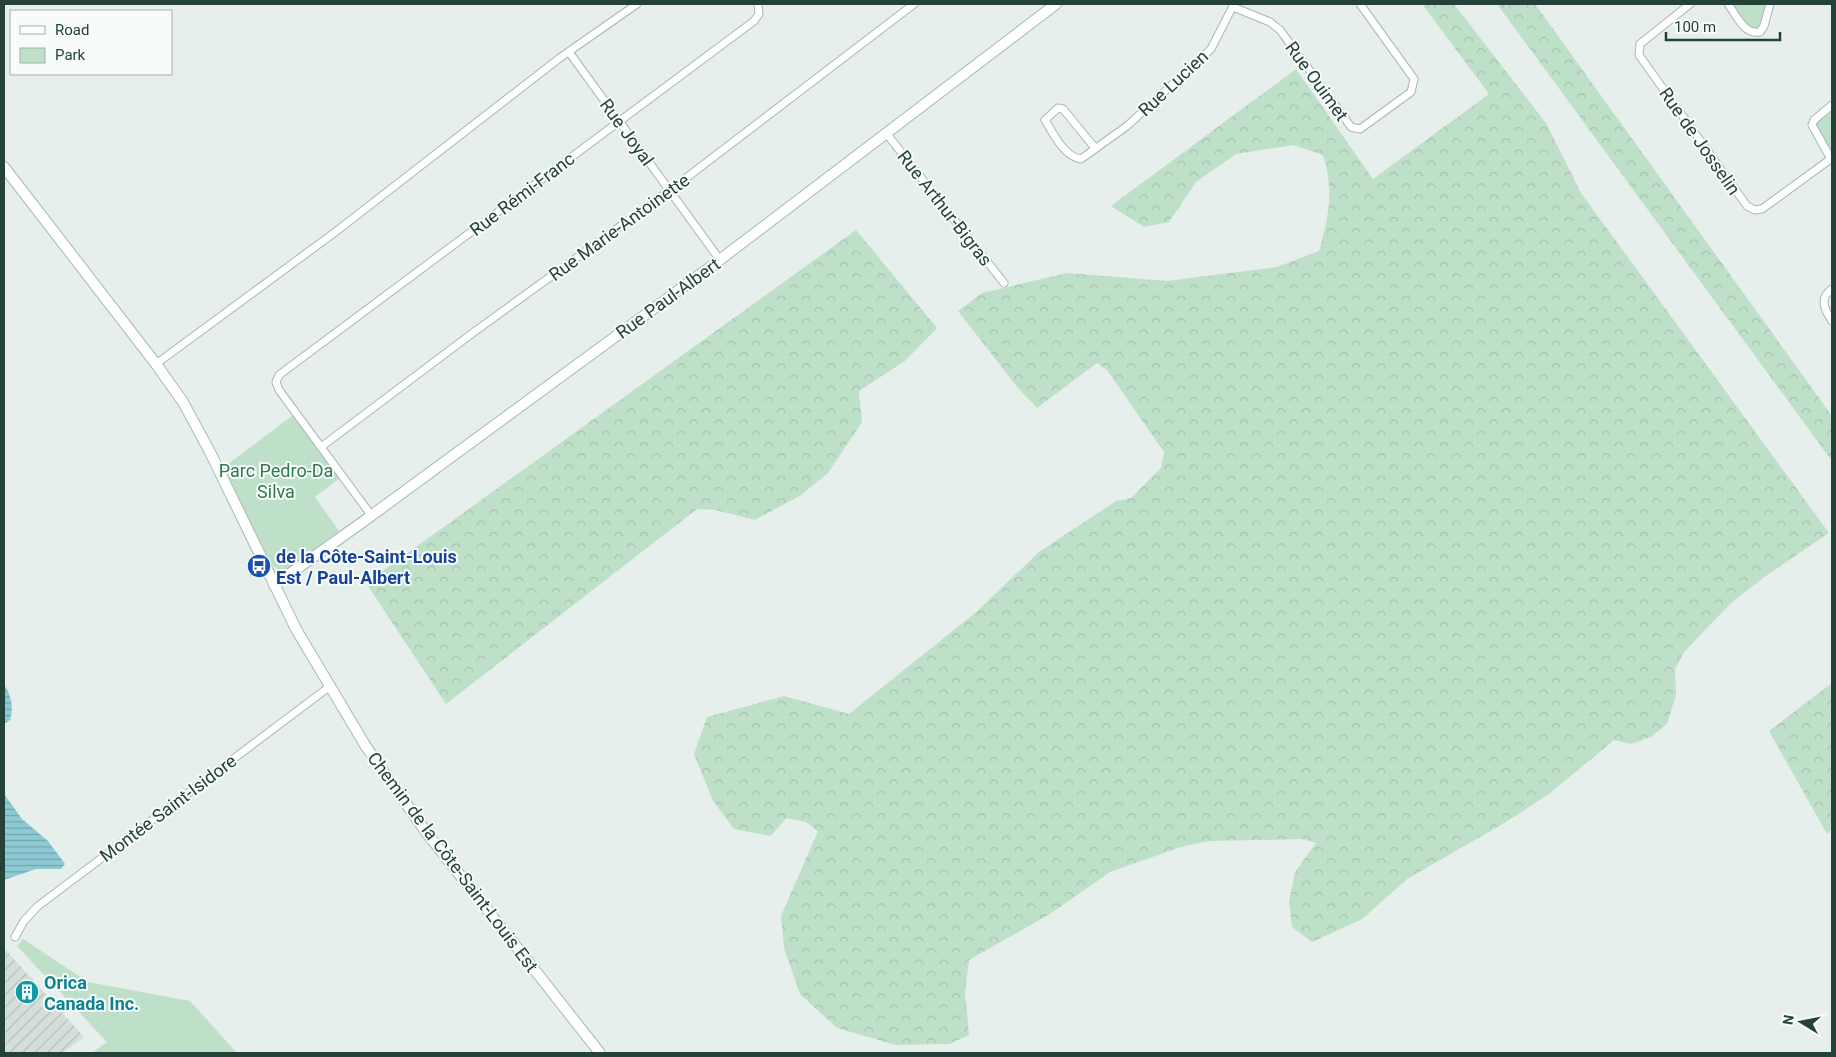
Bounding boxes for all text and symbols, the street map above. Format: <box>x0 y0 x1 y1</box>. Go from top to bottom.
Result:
legend <box>10 10 172 75</box>
scale bar <box>1666 10 1780 42</box>
text: 100 m <box>1674 18 1716 36</box>
text: Road <box>55 21 89 39</box>
street label: Rue Ouimet <box>1281 37 1353 125</box>
street label: Rue Lucien <box>1134 45 1212 121</box>
text: Park <box>55 46 86 64</box>
street label: Rue de Josselin <box>1655 83 1745 199</box>
street label: Rue Joyal <box>596 94 658 170</box>
street label: Rue Arthur-Bigras <box>893 146 997 270</box>
street label: Rue Rémi-Franc <box>466 148 578 240</box>
street label: Rue Marie-Antoinette <box>545 169 693 285</box>
street label: Rue Paul-Albert <box>612 253 724 343</box>
park label: Parc Pedro-Da Silva <box>219 460 333 502</box>
place label: de la Côte-Saint-Louis Est / Paul-Albert <box>276 546 457 588</box>
bus stop icon: de la Côte-Saint-Louis Est / Paul-Albert <box>246 553 272 579</box>
street label: Chemin de la Côte-Saint-Louis Est <box>363 748 543 976</box>
street label: Montée Saint-Isidore <box>96 750 240 866</box>
place label: Orica Canada Inc. <box>44 972 139 1014</box>
building icon: Orica Canada Inc. <box>14 979 40 1005</box>
north arrow <box>1776 997 1826 1047</box>
text: N <box>1779 1013 1797 1026</box>

